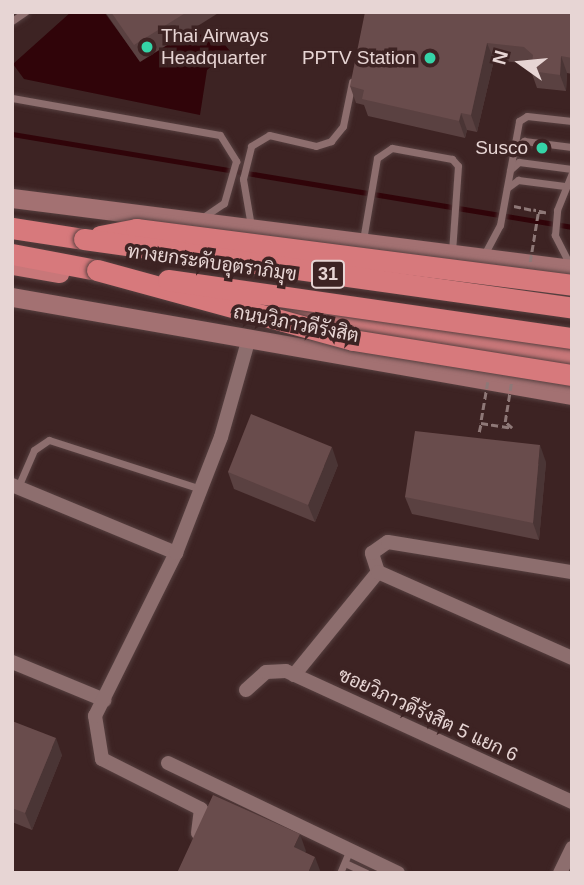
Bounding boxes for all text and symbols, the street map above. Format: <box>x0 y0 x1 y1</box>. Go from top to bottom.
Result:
place label: Thai Airways Headquarter <box>161 25 270 69</box>
north arrow <box>486 28 556 98</box>
marker: Thai Airways Headquarter <box>139 39 155 55</box>
place label: PPTV Station <box>302 47 416 69</box>
text: N <box>488 48 512 67</box>
marker: PPTV Station <box>422 50 438 66</box>
place label: Susco <box>475 137 528 159</box>
marker: Susco <box>534 140 550 156</box>
street label: ทางยกระดับอุตราภิมุข <box>126 240 298 286</box>
road number: 31 <box>310 260 346 288</box>
street label: ถนนวิภาวดีรังสิต <box>231 301 361 347</box>
street label: ซอยวิภาวดีรังสิต 5 แยก 6 <box>335 663 521 767</box>

